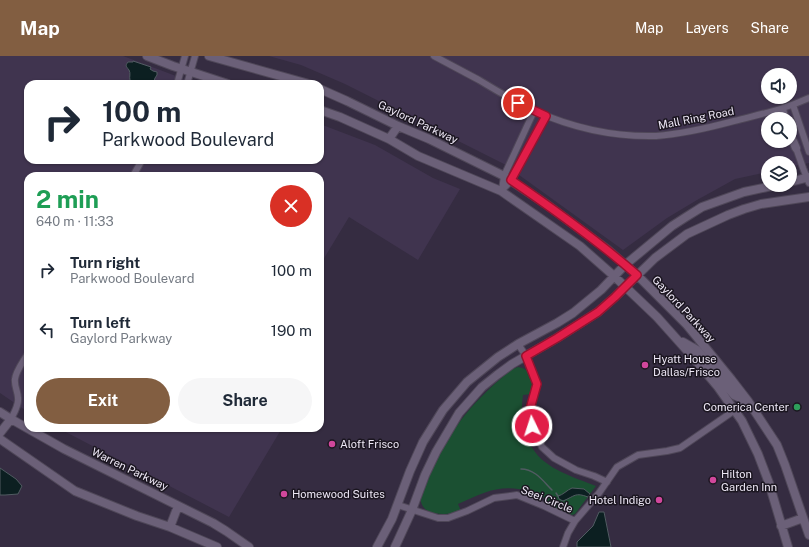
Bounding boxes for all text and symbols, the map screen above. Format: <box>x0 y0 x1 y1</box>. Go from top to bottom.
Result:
text: Map <box>20 17 60 39</box>
text: Map <box>635 20 663 36</box>
text: Layers <box>685 20 729 36</box>
text: Share <box>751 20 789 36</box>
map controls <box>761 68 797 192</box>
button: sound <box>761 68 797 104</box>
pin <box>501 86 535 120</box>
icon: arrive <box>507 92 529 114</box>
text: 100 m <box>102 95 181 128</box>
icon: right <box>36 96 88 148</box>
street label: Gaylord Parkway <box>376 98 460 146</box>
street label: Mall Ring Road <box>657 105 735 131</box>
button: search <box>761 112 797 148</box>
text: Parkwood Boulevard <box>102 129 274 150</box>
button: layers <box>761 156 797 192</box>
text: 2 min <box>36 185 99 213</box>
button: close <box>270 185 312 227</box>
text: 640 m · 11:33 <box>36 214 114 229</box>
text: Turn right <box>70 254 140 271</box>
icon: right <box>36 259 58 281</box>
text: 100 m <box>271 262 312 279</box>
text: Parkwood Boulevard <box>70 271 194 286</box>
street label: Gaylord Parkway <box>650 273 718 345</box>
text: Turn left <box>70 314 131 331</box>
icon: left <box>36 319 58 341</box>
text: 190 m <box>271 322 312 339</box>
text: Gaylord Parkway <box>70 331 172 346</box>
place label: Hyatt House Dallas/Frisco <box>653 353 720 378</box>
marker: Hyatt House Dallas/Frisco <box>640 360 650 370</box>
button: Exit <box>36 378 170 424</box>
button: Share <box>178 378 312 424</box>
place label: Comerica Center <box>703 401 789 413</box>
marker: Comerica Center <box>792 402 802 412</box>
position arrow <box>511 405 553 447</box>
place label: Aloft Frisco <box>340 438 399 450</box>
marker: Aloft Frisco <box>327 439 337 449</box>
street label: Warren Parkway <box>90 445 170 493</box>
place label: Hilton Garden Inn <box>721 468 777 493</box>
marker: Hilton Garden Inn <box>708 475 718 485</box>
street label: Seei Circle <box>519 483 575 515</box>
place label: Homewood Suites <box>292 488 385 500</box>
marker: Homewood Suites <box>279 489 289 499</box>
place label: Hotel Indigo <box>589 494 651 506</box>
marker: Hotel Indigo <box>654 495 664 505</box>

